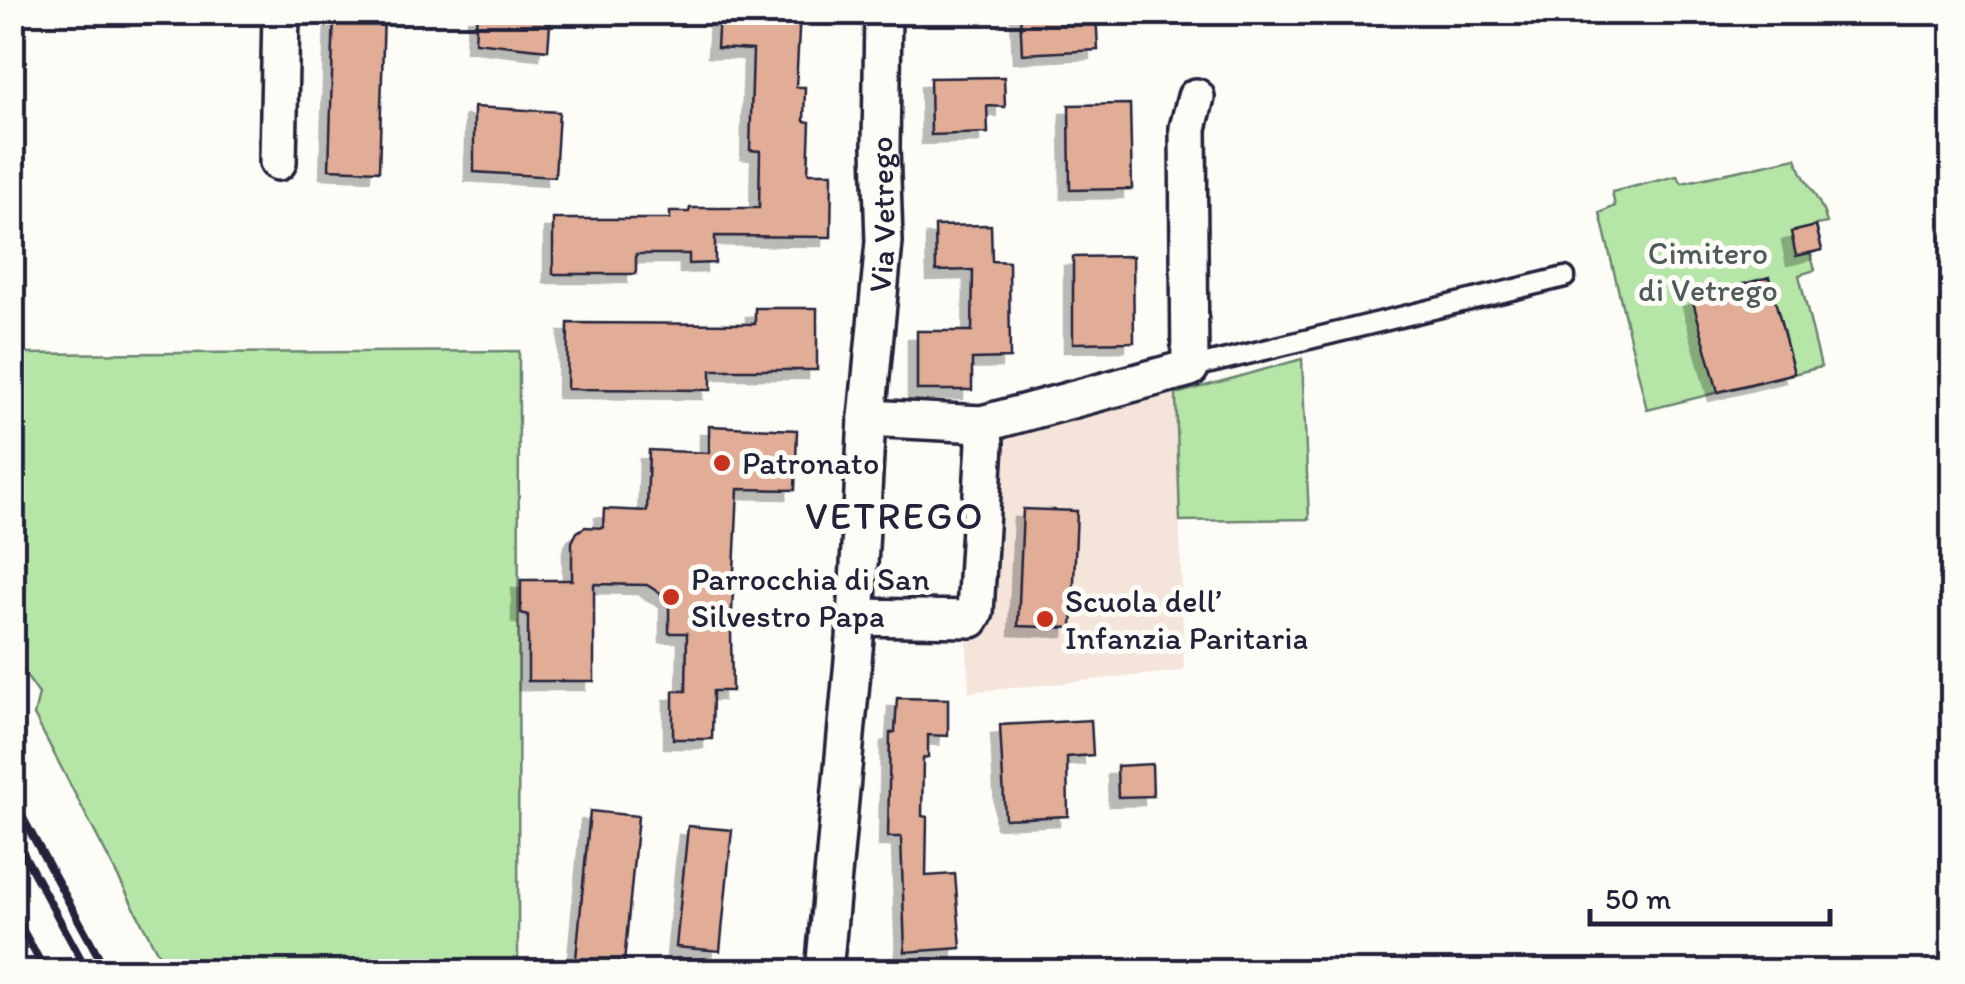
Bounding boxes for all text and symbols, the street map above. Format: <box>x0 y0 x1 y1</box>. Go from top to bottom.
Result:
street label: Via Vetrego <box>860 136 903 294</box>
park label: Cimitero di Vetrego <box>1638 234 1778 309</box>
place label: Patronato <box>742 444 879 482</box>
marker: Patronato <box>711 452 733 474</box>
district label: VETREGO <box>805 493 985 539</box>
place label: Parrocchia di San Silvestro Papa <box>691 560 930 635</box>
place label: Scuola dell’ Infanzia Paritaria <box>1065 582 1308 657</box>
marker: Parrocchia di San Silvestro Papa <box>660 586 682 608</box>
marker: Scuola dell’ Infanzia Paritaria <box>1034 608 1056 630</box>
scale bar <box>1590 864 1830 926</box>
text: 50 m <box>1605 880 1671 917</box>

